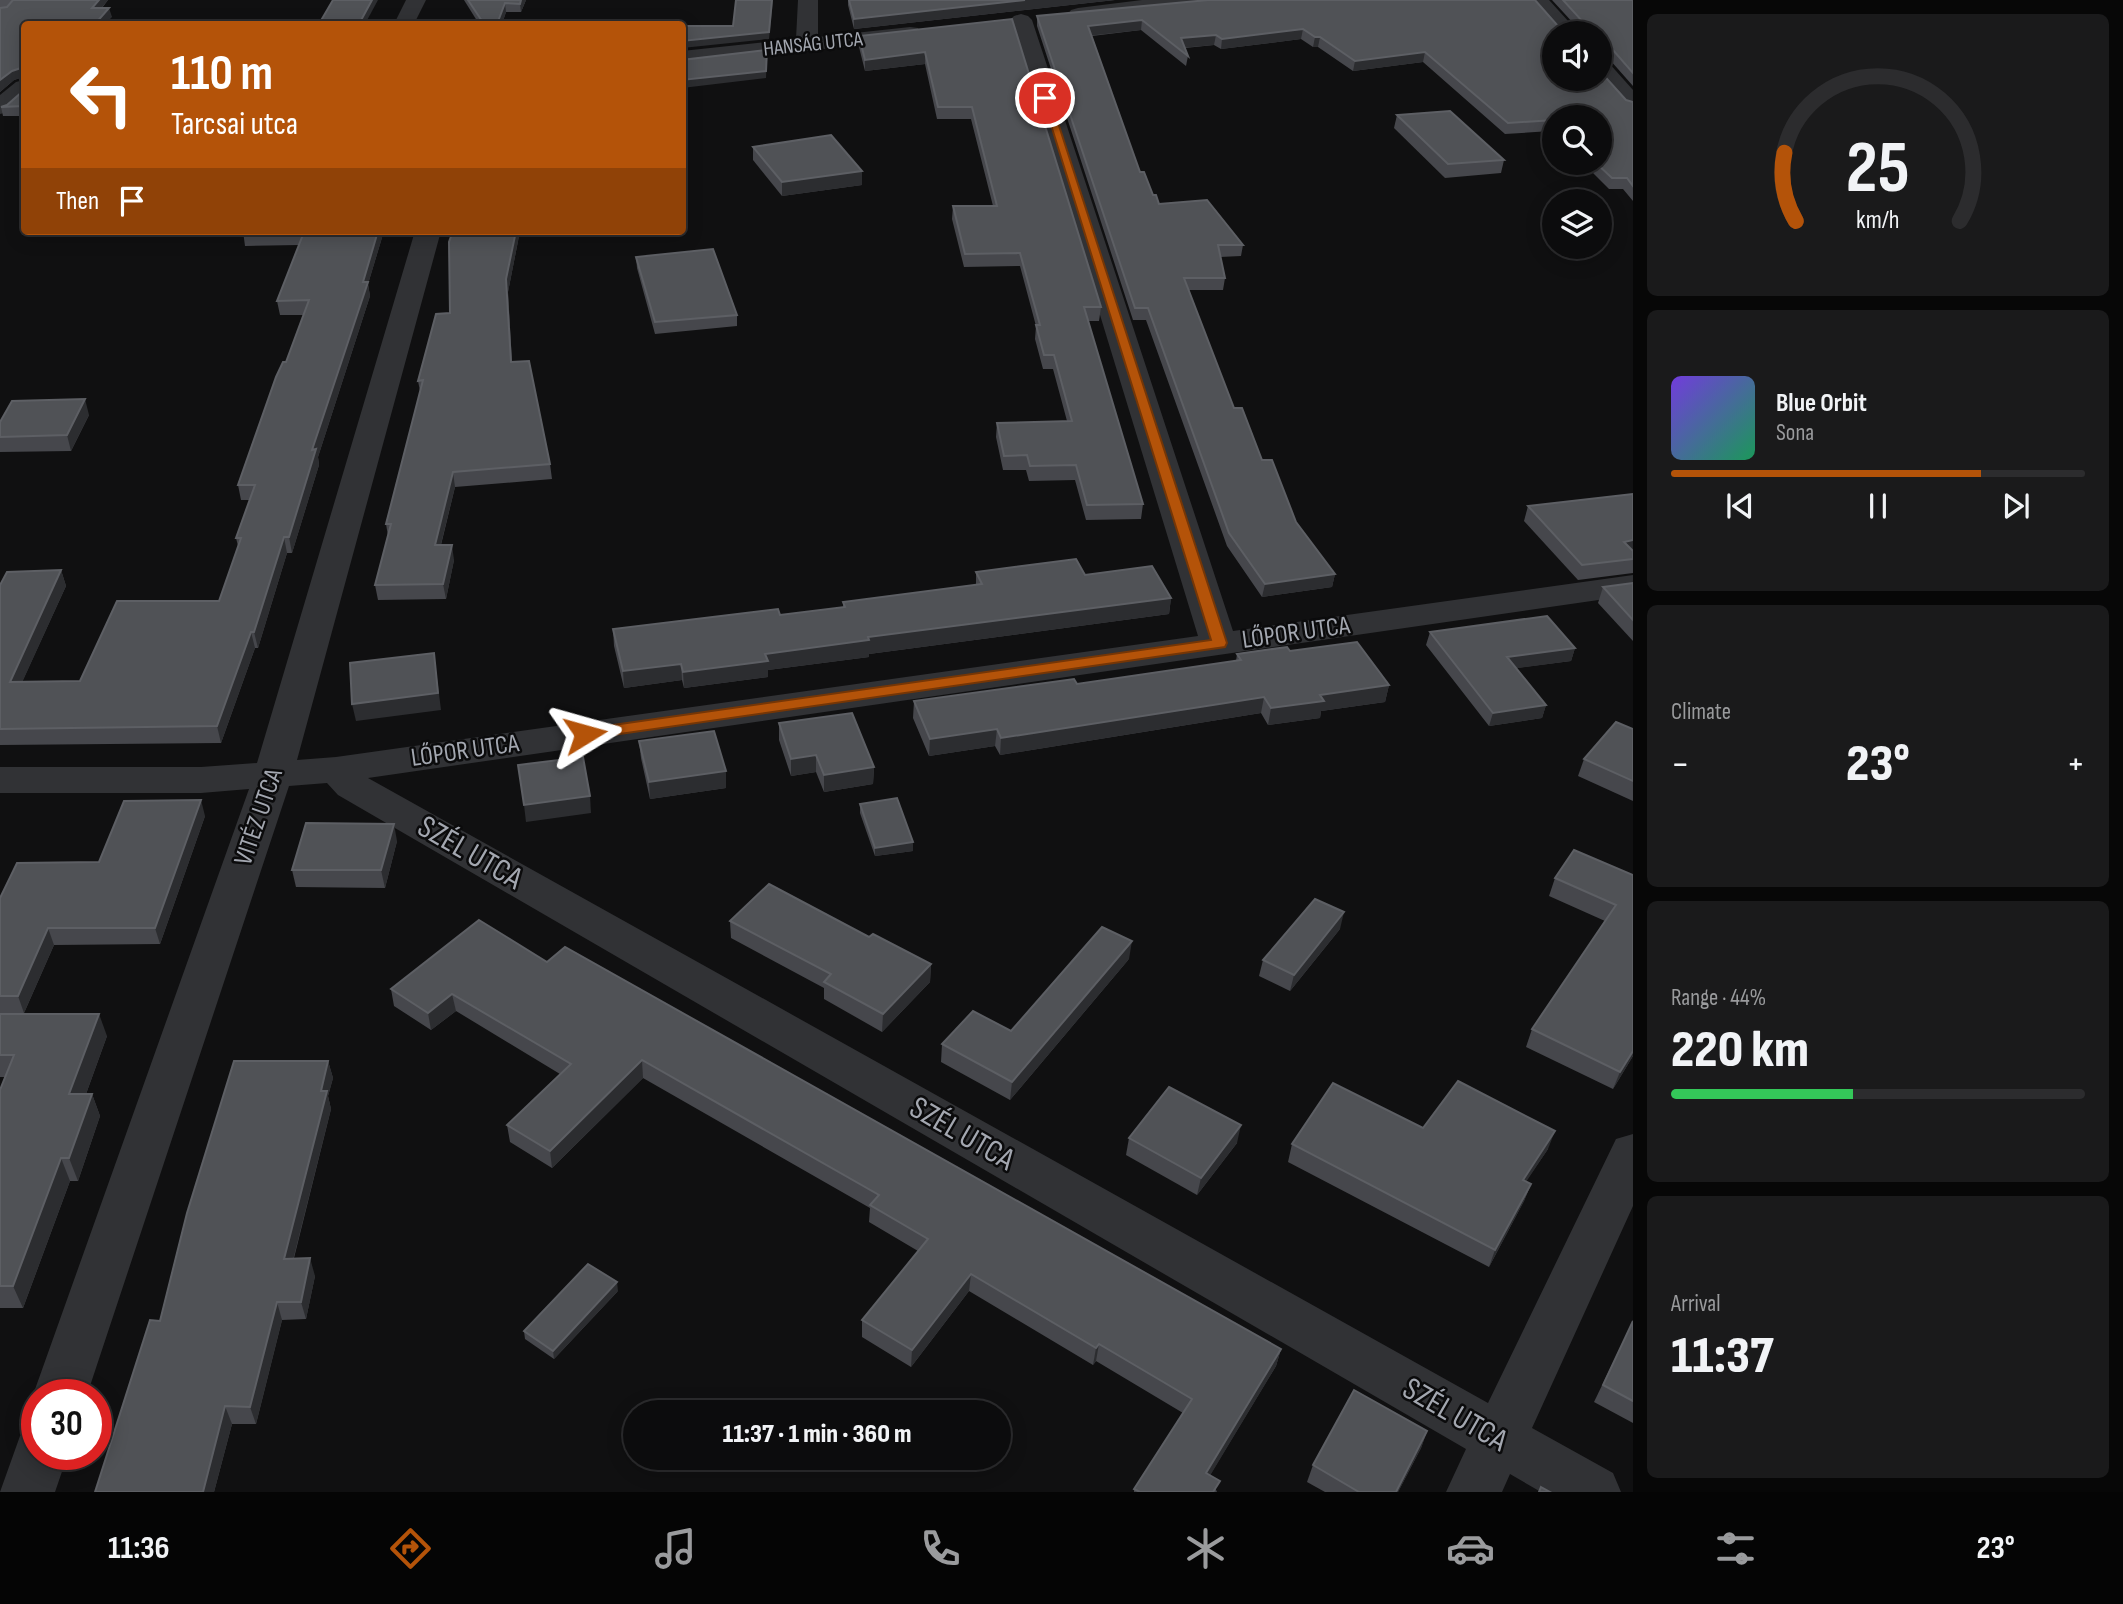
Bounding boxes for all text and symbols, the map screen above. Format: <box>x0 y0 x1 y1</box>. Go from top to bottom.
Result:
map controls <box>1542 21 1612 259</box>
button: sound <box>1542 21 1612 91</box>
street label: HANSÁG UTCA <box>762 26 865 62</box>
text: 110 m <box>171 45 273 104</box>
icon: left <box>56 49 147 140</box>
pin <box>1015 68 1075 128</box>
icon: arrive <box>1026 79 1064 117</box>
text: Tarcsai utca <box>171 105 298 144</box>
button: search <box>1542 105 1612 175</box>
text: 25 <box>1846 125 1910 213</box>
icon: arrive <box>113 182 151 220</box>
text: Then <box>56 186 99 217</box>
button: layers <box>1542 189 1612 259</box>
text: km/h <box>1856 205 1900 236</box>
text: Blue Orbit <box>1776 388 1867 419</box>
text: Sona <box>1776 419 1814 447</box>
icon: previous <box>1721 487 1759 525</box>
icon: pause <box>1859 487 1897 525</box>
icon: next <box>1997 487 2035 525</box>
street label: LŐPOR UTCA <box>1240 610 1353 656</box>
position arrow <box>548 697 622 771</box>
text: Climate <box>1671 698 1731 726</box>
street label: LŐPOR UTCA <box>409 728 522 774</box>
text: 23° <box>1846 733 1910 796</box>
text: − <box>1671 742 1690 787</box>
text: + <box>2066 742 2085 787</box>
street label: VITÉZ UTCA <box>228 764 290 869</box>
street label: SZÉL UTCA <box>411 807 530 899</box>
text: Range · 44% <box>1671 984 1766 1012</box>
text: 220 km <box>1671 1019 1809 1082</box>
street label: SZÉL UTCA <box>903 1088 1022 1180</box>
text: Arrival <box>1671 1290 1720 1318</box>
text: 11:37 <box>1671 1325 1774 1388</box>
street label: SZÉL UTCA <box>1396 1369 1515 1461</box>
speed limit sign: 30 <box>21 1379 112 1470</box>
text: 11:37 · 1 min · 360 m <box>723 1419 911 1450</box>
icon: directions <box>386 1524 435 1573</box>
icon: music <box>651 1524 700 1573</box>
icon: phone <box>916 1524 965 1573</box>
icon: climate <box>1181 1524 1230 1573</box>
icon: car <box>1446 1524 1495 1573</box>
icon: filters <box>1711 1524 1760 1573</box>
text: 11:36 <box>108 1529 170 1568</box>
text: 23° <box>1976 1529 2015 1568</box>

